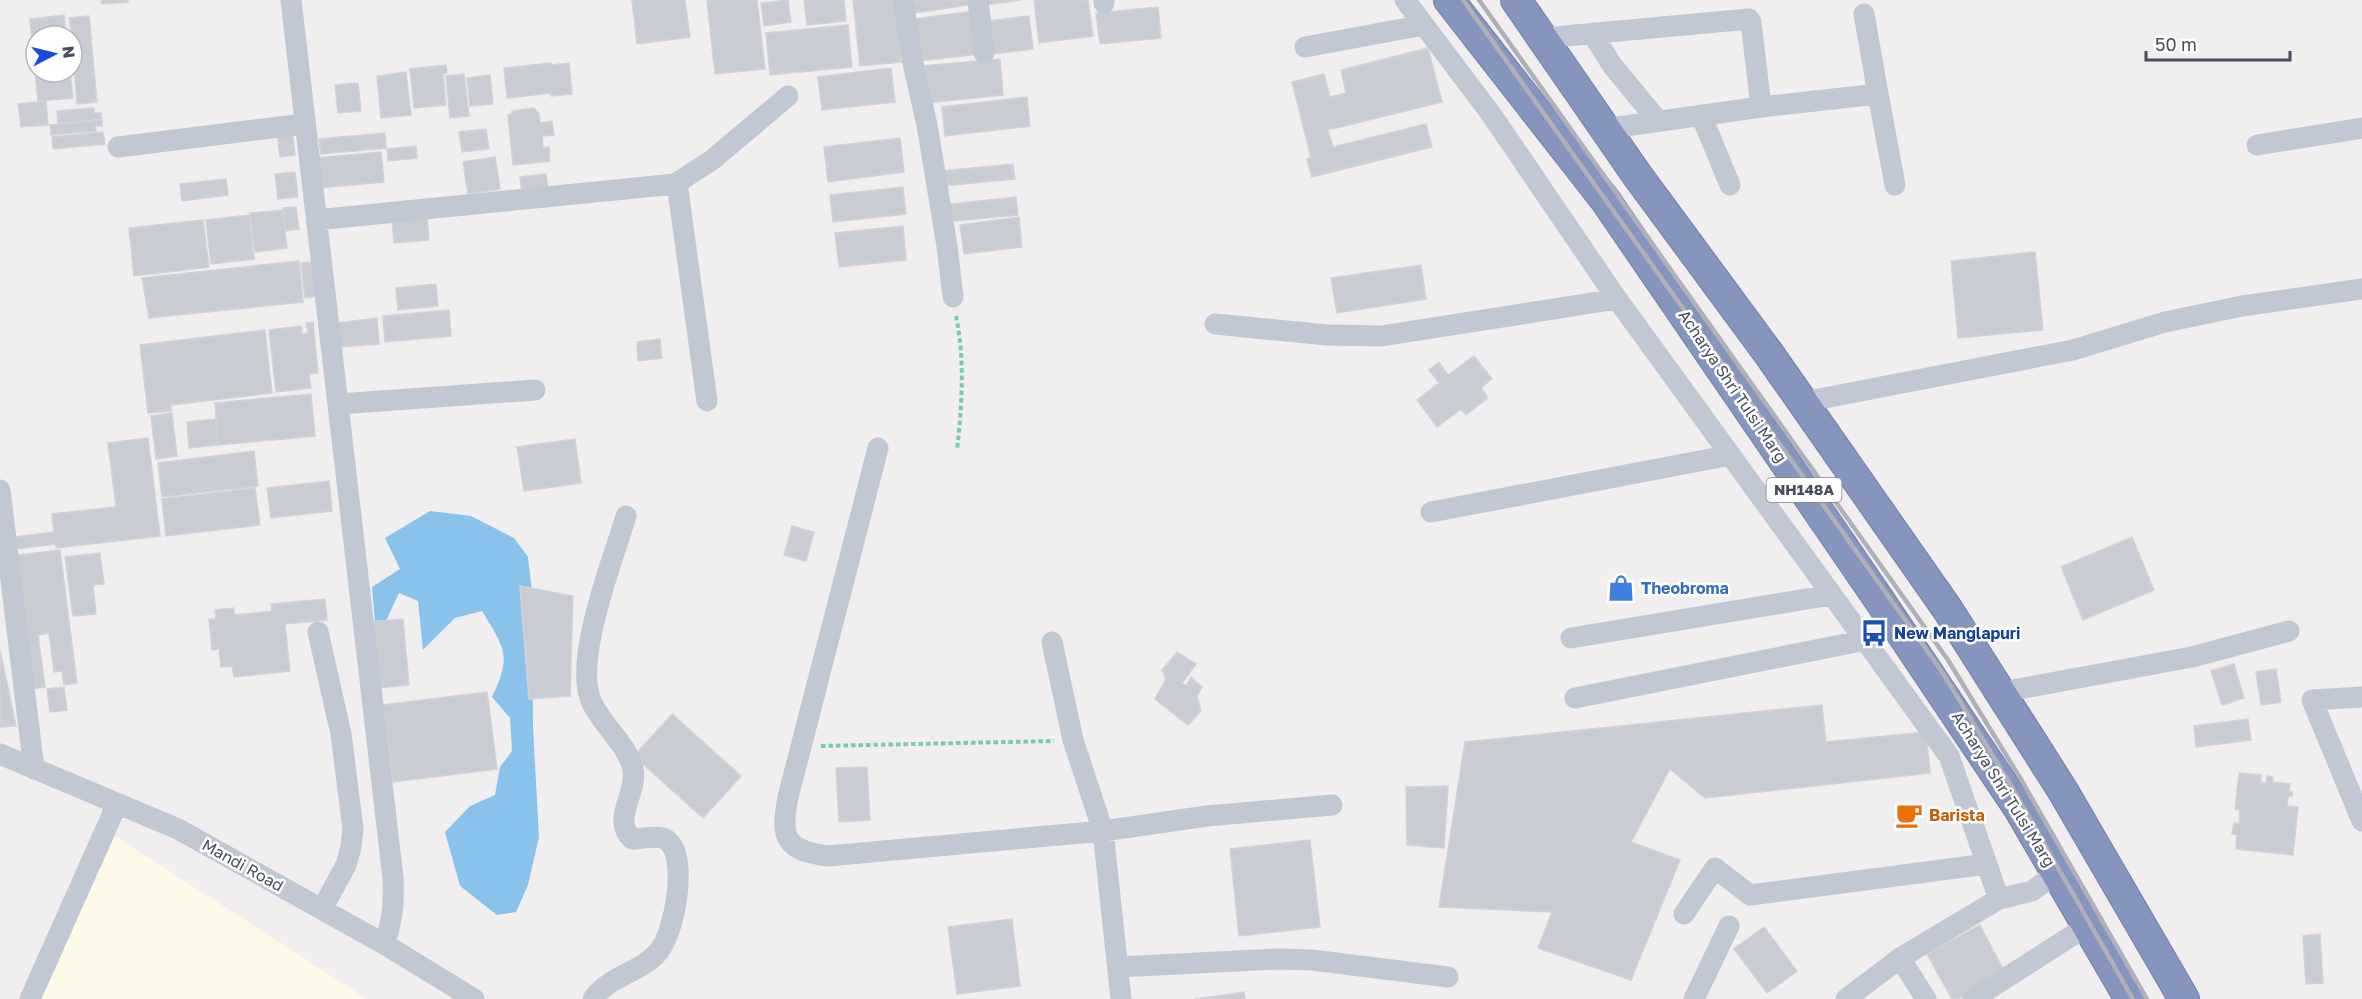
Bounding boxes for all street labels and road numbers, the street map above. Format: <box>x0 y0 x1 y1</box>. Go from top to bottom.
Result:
street label: Acharya Shri Tulsi Marg <box>1674 306 1792 466</box>
road number: NH148A <box>1766 478 1842 502</box>
street label: Acharya Shri Tulsi Marg <box>1948 707 2060 871</box>
street label: Mandi Road <box>199 834 287 896</box>

